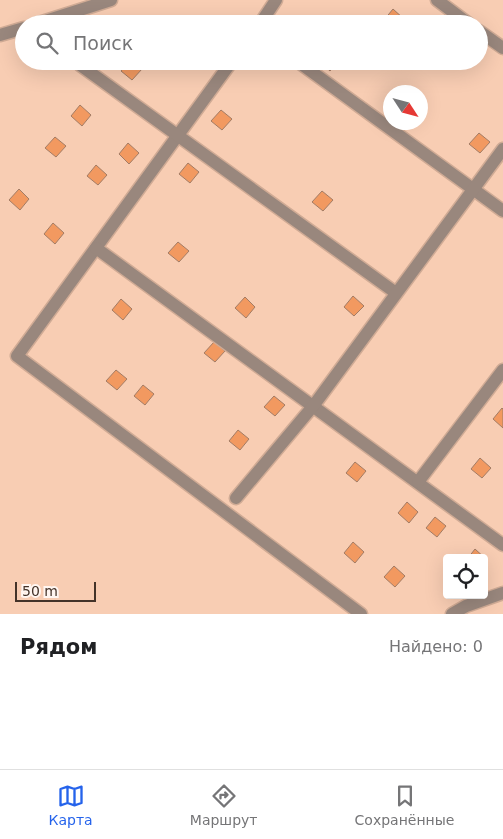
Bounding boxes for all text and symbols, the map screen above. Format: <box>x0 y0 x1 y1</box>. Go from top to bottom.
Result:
search box <box>15 15 488 70</box>
icon: search <box>33 29 61 57</box>
text: Поиск <box>73 32 133 54</box>
north arrow <box>383 85 428 130</box>
map controls <box>443 554 488 599</box>
button: locate <box>443 554 488 599</box>
scale bar <box>15 579 96 602</box>
text: 50 m <box>22 583 58 599</box>
text: Рядом <box>20 635 97 659</box>
text: Найдено: 0 <box>389 637 483 656</box>
tab: Карта <box>49 782 93 828</box>
tab: Маршрут <box>190 782 257 828</box>
tab: Сохранённые <box>355 782 454 828</box>

